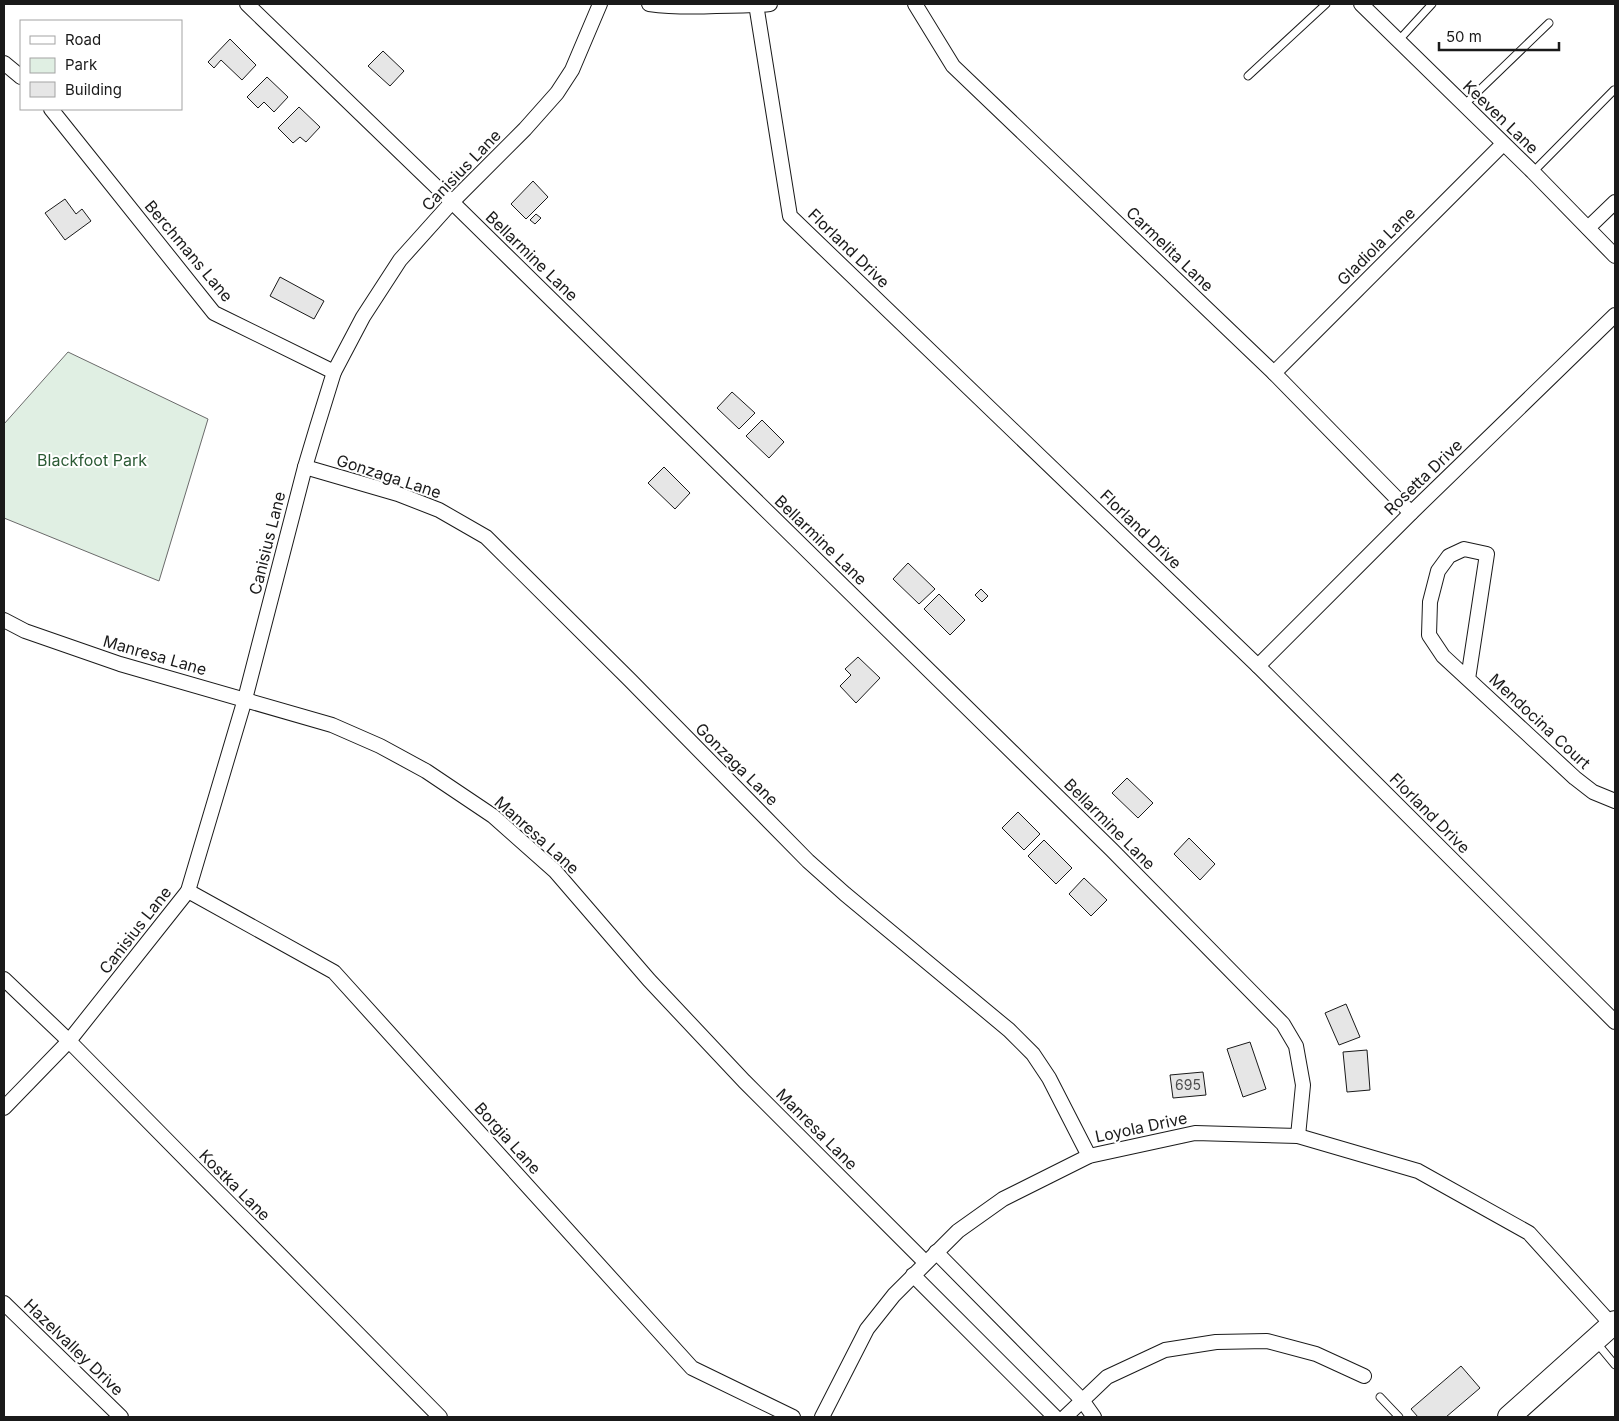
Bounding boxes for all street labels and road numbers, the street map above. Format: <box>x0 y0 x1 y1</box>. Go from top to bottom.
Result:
street label: Keeven Lane <box>1459 76 1543 158</box>
street label: Canisius Lane <box>417 125 505 215</box>
street label: Berchmans Lane <box>141 196 237 306</box>
street label: Carmelita Lane <box>1122 202 1218 296</box>
street label: Gladiola Lane <box>1333 203 1419 289</box>
street label: Florland Drive <box>804 204 894 292</box>
street label: Bellarmine Lane <box>482 207 582 305</box>
street label: Rosetta Drive <box>1380 435 1466 519</box>
street label: Gonzaga Lane <box>334 450 444 502</box>
street label: Florland Drive <box>1096 485 1186 573</box>
street label: Canisius Lane <box>245 489 289 597</box>
street label: Bellarmine Lane <box>771 491 871 589</box>
street label: Manresa Lane <box>101 631 209 679</box>
street label: Mendocina Court <box>1485 669 1595 773</box>
street label: Gonzaga Lane <box>691 718 783 810</box>
street label: Florland Drive <box>1386 769 1474 857</box>
street label: Bellarmine Lane <box>1060 774 1160 874</box>
street label: Manresa Lane <box>491 792 583 878</box>
street label: Canisius Lane <box>95 882 175 978</box>
street label: Manresa Lane <box>772 1084 862 1174</box>
street label: Borgia Lane <box>471 1098 545 1178</box>
street label: Loyola Drive <box>1093 1107 1189 1147</box>
street label: Kostka Lane <box>195 1145 275 1225</box>
street label: Hazelvalley Drive <box>20 1294 128 1400</box>

